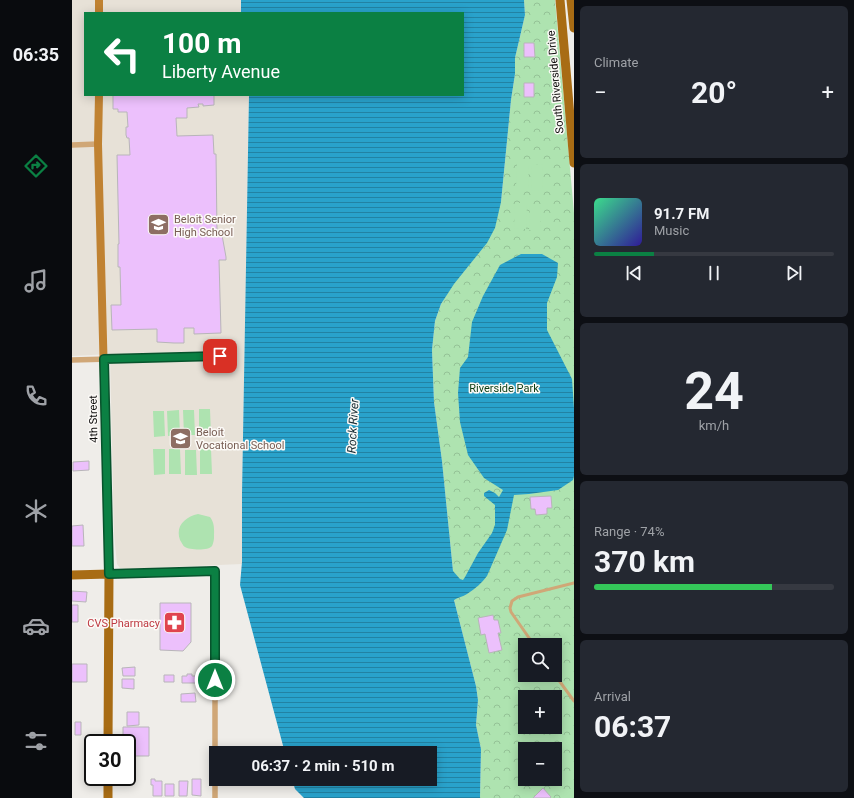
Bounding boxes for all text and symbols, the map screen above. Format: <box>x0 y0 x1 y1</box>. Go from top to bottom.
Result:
text: 100 m <box>162 27 241 60</box>
icon: left <box>96 28 148 80</box>
street label: South Riverside Drive <box>545 30 566 134</box>
text: 06:35 <box>13 44 59 65</box>
text: Climate <box>594 55 638 70</box>
text: Liberty Avenue <box>162 61 280 82</box>
text: 20° <box>691 75 737 110</box>
text: − <box>594 80 607 105</box>
text: + <box>822 80 834 105</box>
icon: directions <box>22 152 50 180</box>
text: 91.7 FM <box>654 205 709 223</box>
school or university icon: Beloit Senior High School <box>146 212 172 238</box>
place label: Beloit Senior High School <box>174 213 236 239</box>
text: Music <box>654 223 689 238</box>
icon: previous <box>623 262 645 284</box>
icon: pause <box>703 262 725 284</box>
icon: next <box>783 262 805 284</box>
icon: music <box>22 267 50 295</box>
pin <box>203 339 237 373</box>
icon: arrive <box>209 345 231 367</box>
text: 24 <box>684 361 744 422</box>
icon: phone <box>22 382 50 410</box>
park label: Riverside Park <box>469 382 539 395</box>
street label: 4th Street <box>87 395 100 443</box>
water label: Rock River <box>345 397 361 454</box>
text: km/h <box>699 418 729 433</box>
school or university icon: Beloit Vocational School <box>168 425 194 451</box>
place label: Beloit Vocational School <box>196 426 284 452</box>
icon: climate <box>22 497 50 525</box>
text: Range · 74% <box>594 524 664 539</box>
text: 370 km <box>594 544 695 579</box>
pharmacy icon: CVS Pharmacy <box>162 610 188 636</box>
icon: car <box>22 612 50 640</box>
place label: CVS Pharmacy <box>87 617 161 630</box>
map controls <box>518 638 562 786</box>
button: search <box>518 638 562 682</box>
position arrow <box>194 659 236 701</box>
text: Arrival <box>594 689 631 704</box>
button: + <box>518 690 562 734</box>
text: 06:37 <box>594 709 671 744</box>
icon: filters <box>22 727 50 755</box>
speed limit sign: 30 <box>84 734 136 786</box>
button: − <box>518 742 562 786</box>
text: 06:37 · 2 min · 510 m <box>252 757 394 775</box>

